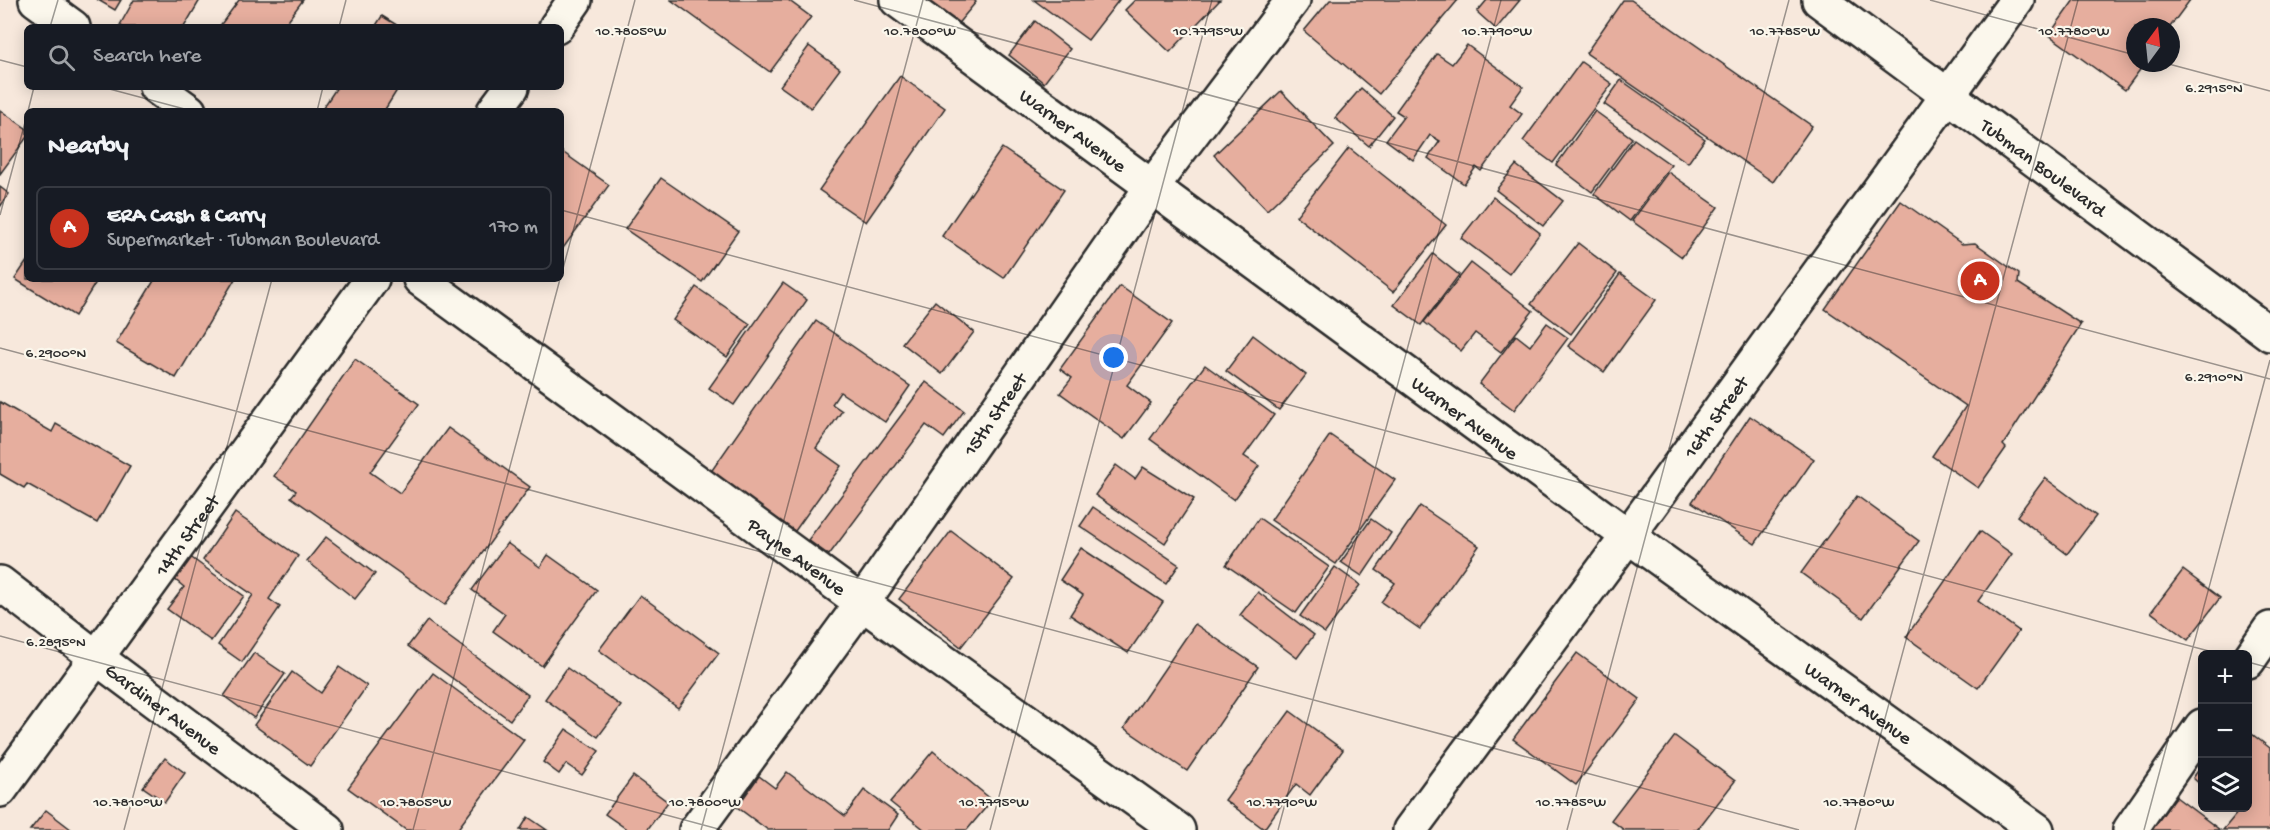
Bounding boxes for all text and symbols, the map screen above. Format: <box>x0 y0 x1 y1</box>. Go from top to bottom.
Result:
north arrow <box>2126 18 2180 72</box>
text: 10.7805°W <box>594 23 667 41</box>
text: 10.7800°W <box>883 23 956 41</box>
text: 10.7795°W <box>1172 23 1243 41</box>
text: 10.7790°W <box>1461 23 1532 41</box>
text: 10.7785°W <box>1749 23 1820 41</box>
text: 10.7780°W <box>2037 23 2110 41</box>
search box <box>24 24 564 90</box>
icon: search <box>45 41 78 74</box>
text: Search here <box>93 44 201 70</box>
text: 6.2915°N <box>2185 80 2243 98</box>
street label: Warner Avenue <box>1013 85 1130 180</box>
street label: Tubman Boulevard <box>1974 115 2111 225</box>
text: Nearby <box>48 132 129 163</box>
text: ERA Cash & Carry <box>107 204 266 230</box>
text: A <box>64 217 75 240</box>
text: 170 m <box>489 217 538 240</box>
text: Supermarket · Tubman Boulevard <box>107 230 379 253</box>
pin: A <box>1960 258 2000 304</box>
your location <box>1099 343 1128 372</box>
text: 6.2900°N <box>26 345 87 363</box>
street label: 15th Street <box>959 368 1035 462</box>
text: 6.2910°N <box>2185 369 2243 387</box>
street label: 16th Street <box>1680 371 1756 464</box>
street label: Warner Avenue <box>1405 373 1522 467</box>
street label: 14th Street <box>151 490 227 582</box>
street label: Payne Avenue <box>741 514 850 603</box>
text: 6.2895°N <box>26 634 86 652</box>
map controls <box>2198 650 2252 812</box>
button: + <box>2198 650 2252 704</box>
street label: Warner Avenue <box>1799 658 1916 752</box>
street label: Gardiner Avenue <box>99 660 225 762</box>
button: − <box>2198 704 2252 758</box>
button: layers <box>2198 758 2252 812</box>
text: 10.7810°W <box>92 794 163 812</box>
text: 10.7805°W <box>379 794 452 812</box>
text: 10.7800°W <box>668 794 741 812</box>
text: 10.7795°W <box>958 794 1029 812</box>
text: 10.7790°W <box>1246 794 1317 812</box>
text: 10.7785°W <box>1535 794 1606 812</box>
text: 10.7780°W <box>1822 794 1895 812</box>

